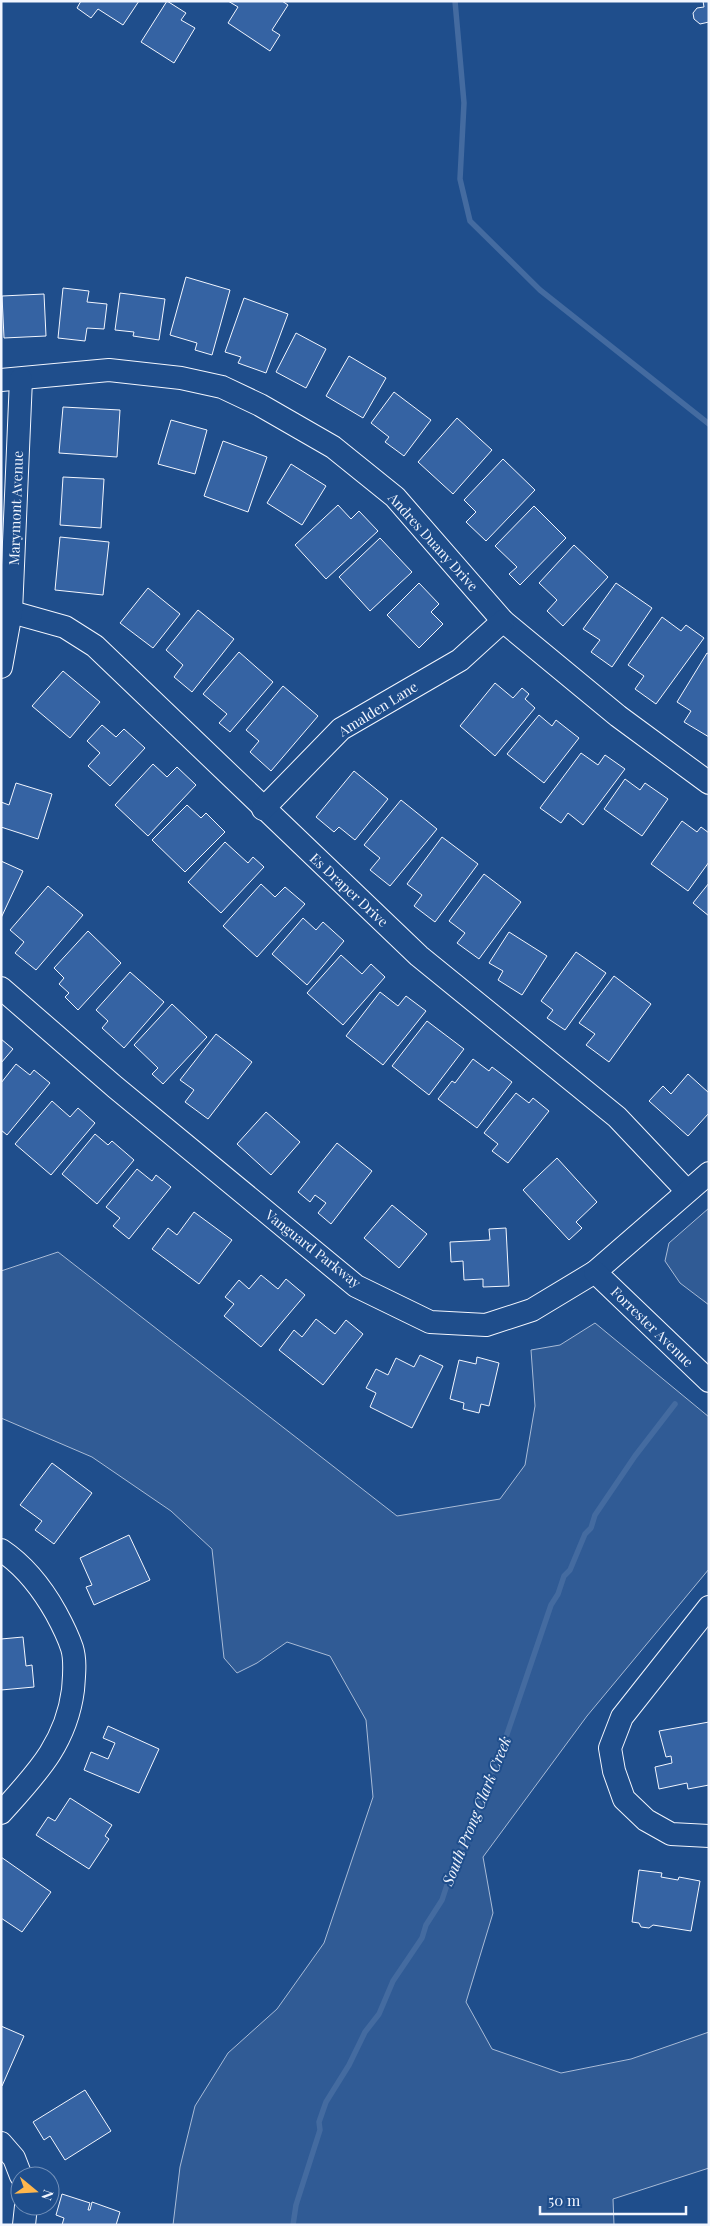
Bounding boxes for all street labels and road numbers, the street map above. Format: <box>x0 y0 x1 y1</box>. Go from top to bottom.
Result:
street label: Marymont Avenue <box>4 450 27 566</box>
street label: Andres Duany Drive <box>383 488 483 595</box>
street label: Amalden Lane <box>334 677 421 741</box>
street label: Es Draper Drive <box>306 848 393 931</box>
street label: Vanguard Parkway <box>261 1205 365 1292</box>
street label: Forrester Avenue <box>607 1282 698 1371</box>

